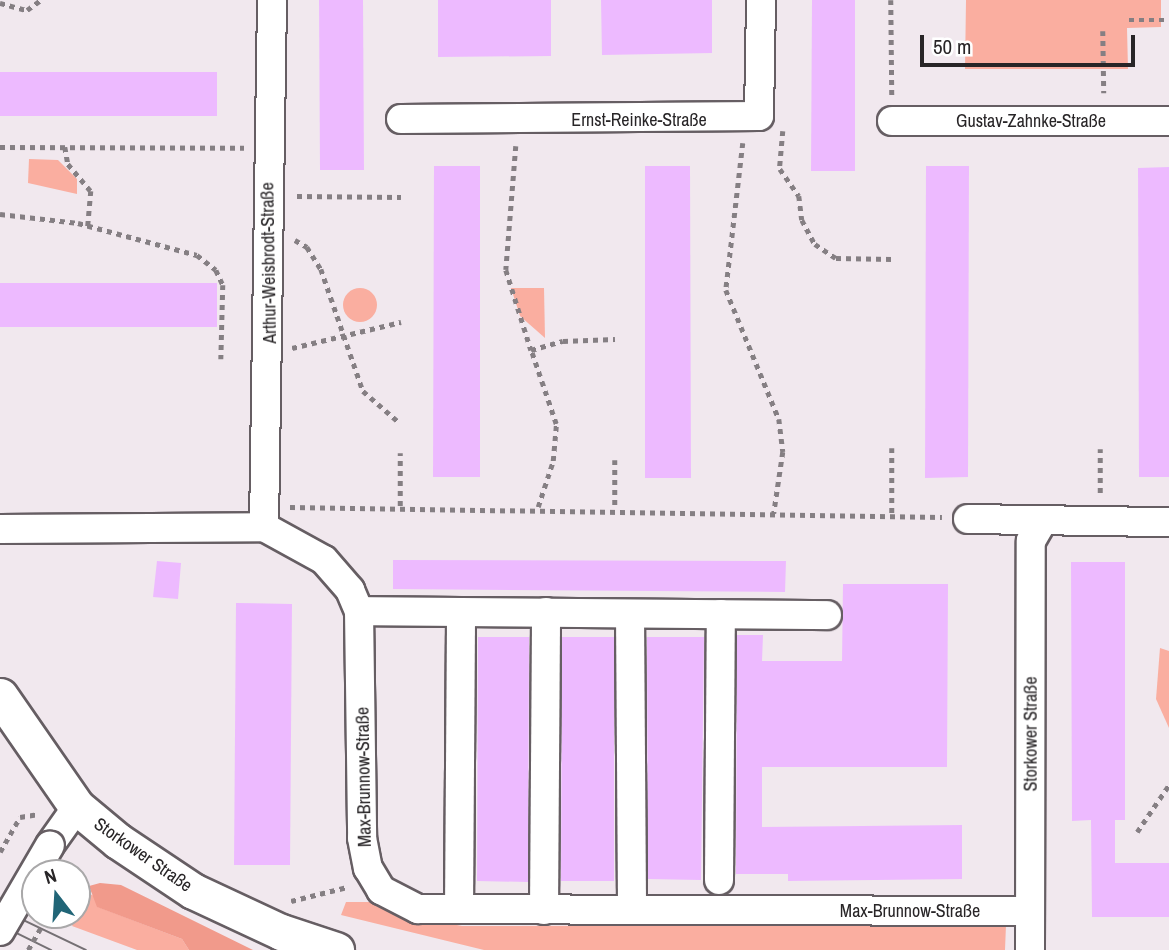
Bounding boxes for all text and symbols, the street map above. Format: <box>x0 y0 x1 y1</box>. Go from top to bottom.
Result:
scale bar <box>924 21 1139 65</box>
text: 50 m <box>933 32 971 61</box>
street label: Ernst-Reinke-Straße <box>571 109 707 131</box>
street label: Gustav-Zahnke-Straße <box>956 110 1106 132</box>
street label: Arthur-Weisbrodt-Straße <box>257 182 281 344</box>
street label: Storkower Straße <box>1020 677 1042 791</box>
street label: Max-Brunnow-Straße <box>352 707 376 847</box>
street label: Storkower Straße <box>90 813 196 897</box>
north arrow <box>21 859 91 929</box>
text: N <box>41 862 60 890</box>
street label: Max-Brunnow-Straße <box>840 900 980 922</box>

